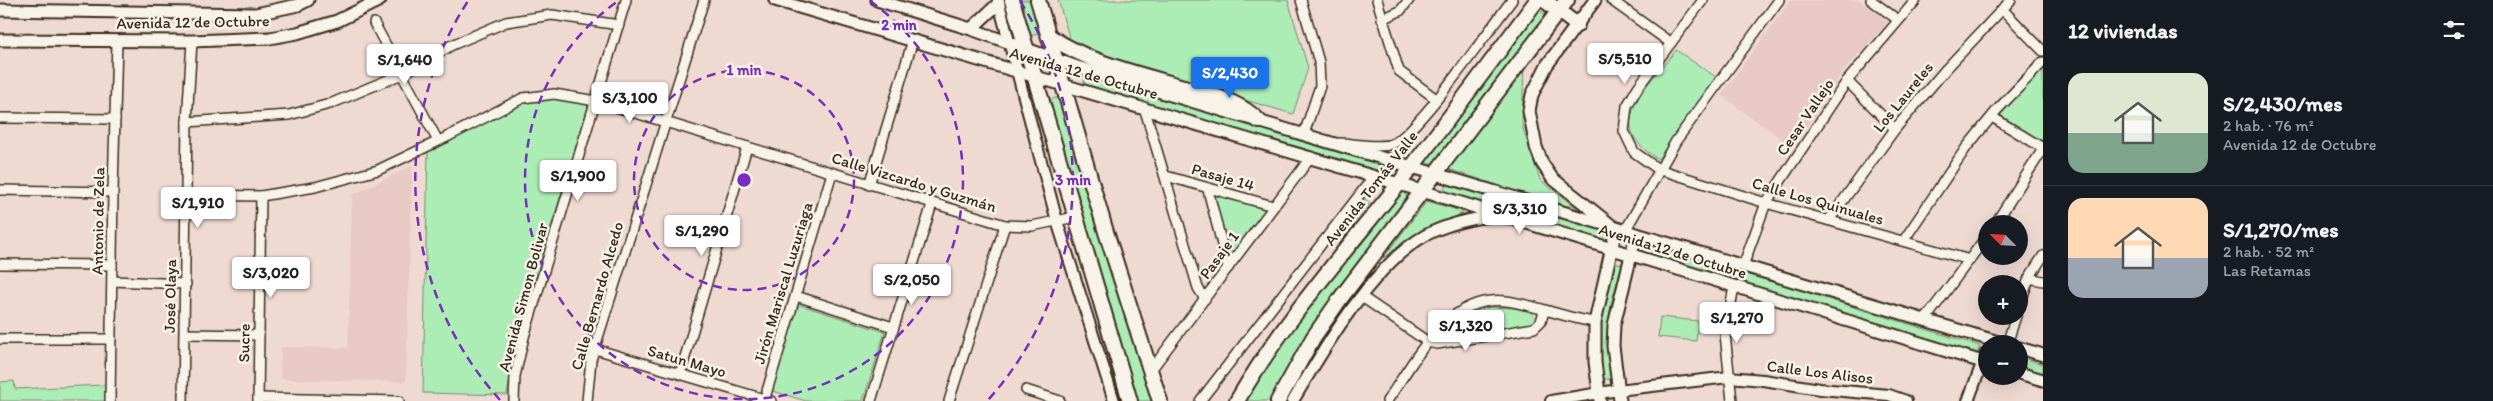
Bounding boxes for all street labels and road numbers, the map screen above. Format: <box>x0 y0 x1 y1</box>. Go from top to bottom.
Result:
street label: Avenida 12 de Octubre <box>116 11 270 33</box>
street label: Avenida 12 de Octubre <box>1008 43 1161 103</box>
street label: Los Laureles <box>1869 58 1937 136</box>
street label: Cesar Vallejo <box>1772 75 1838 159</box>
street label: Avenida Tomás Valle <box>1320 127 1422 249</box>
street label: Calle Vizcardo y Guzmán <box>829 148 999 216</box>
street label: Pasaje 14 <box>1189 159 1257 195</box>
street label: Antonio de Zela <box>88 166 108 275</box>
street label: Calle Los Quinuales <box>1750 173 1886 229</box>
street label: Jirón Mariscal Luzuriaga <box>749 199 817 366</box>
street label: Avenida 12 de Octubre <box>1597 219 1749 283</box>
street label: Calle Bernardo Alcedo <box>567 220 627 372</box>
street label: Avenida Simon Bolivar <box>494 221 552 373</box>
street label: Pasaje 1 <box>1195 227 1243 283</box>
street label: José Olaya <box>160 258 180 333</box>
street label: Sucre <box>234 323 254 363</box>
street label: Satun Mayo <box>645 341 729 381</box>
street label: Calle Los Alisos <box>1766 356 1874 388</box>

